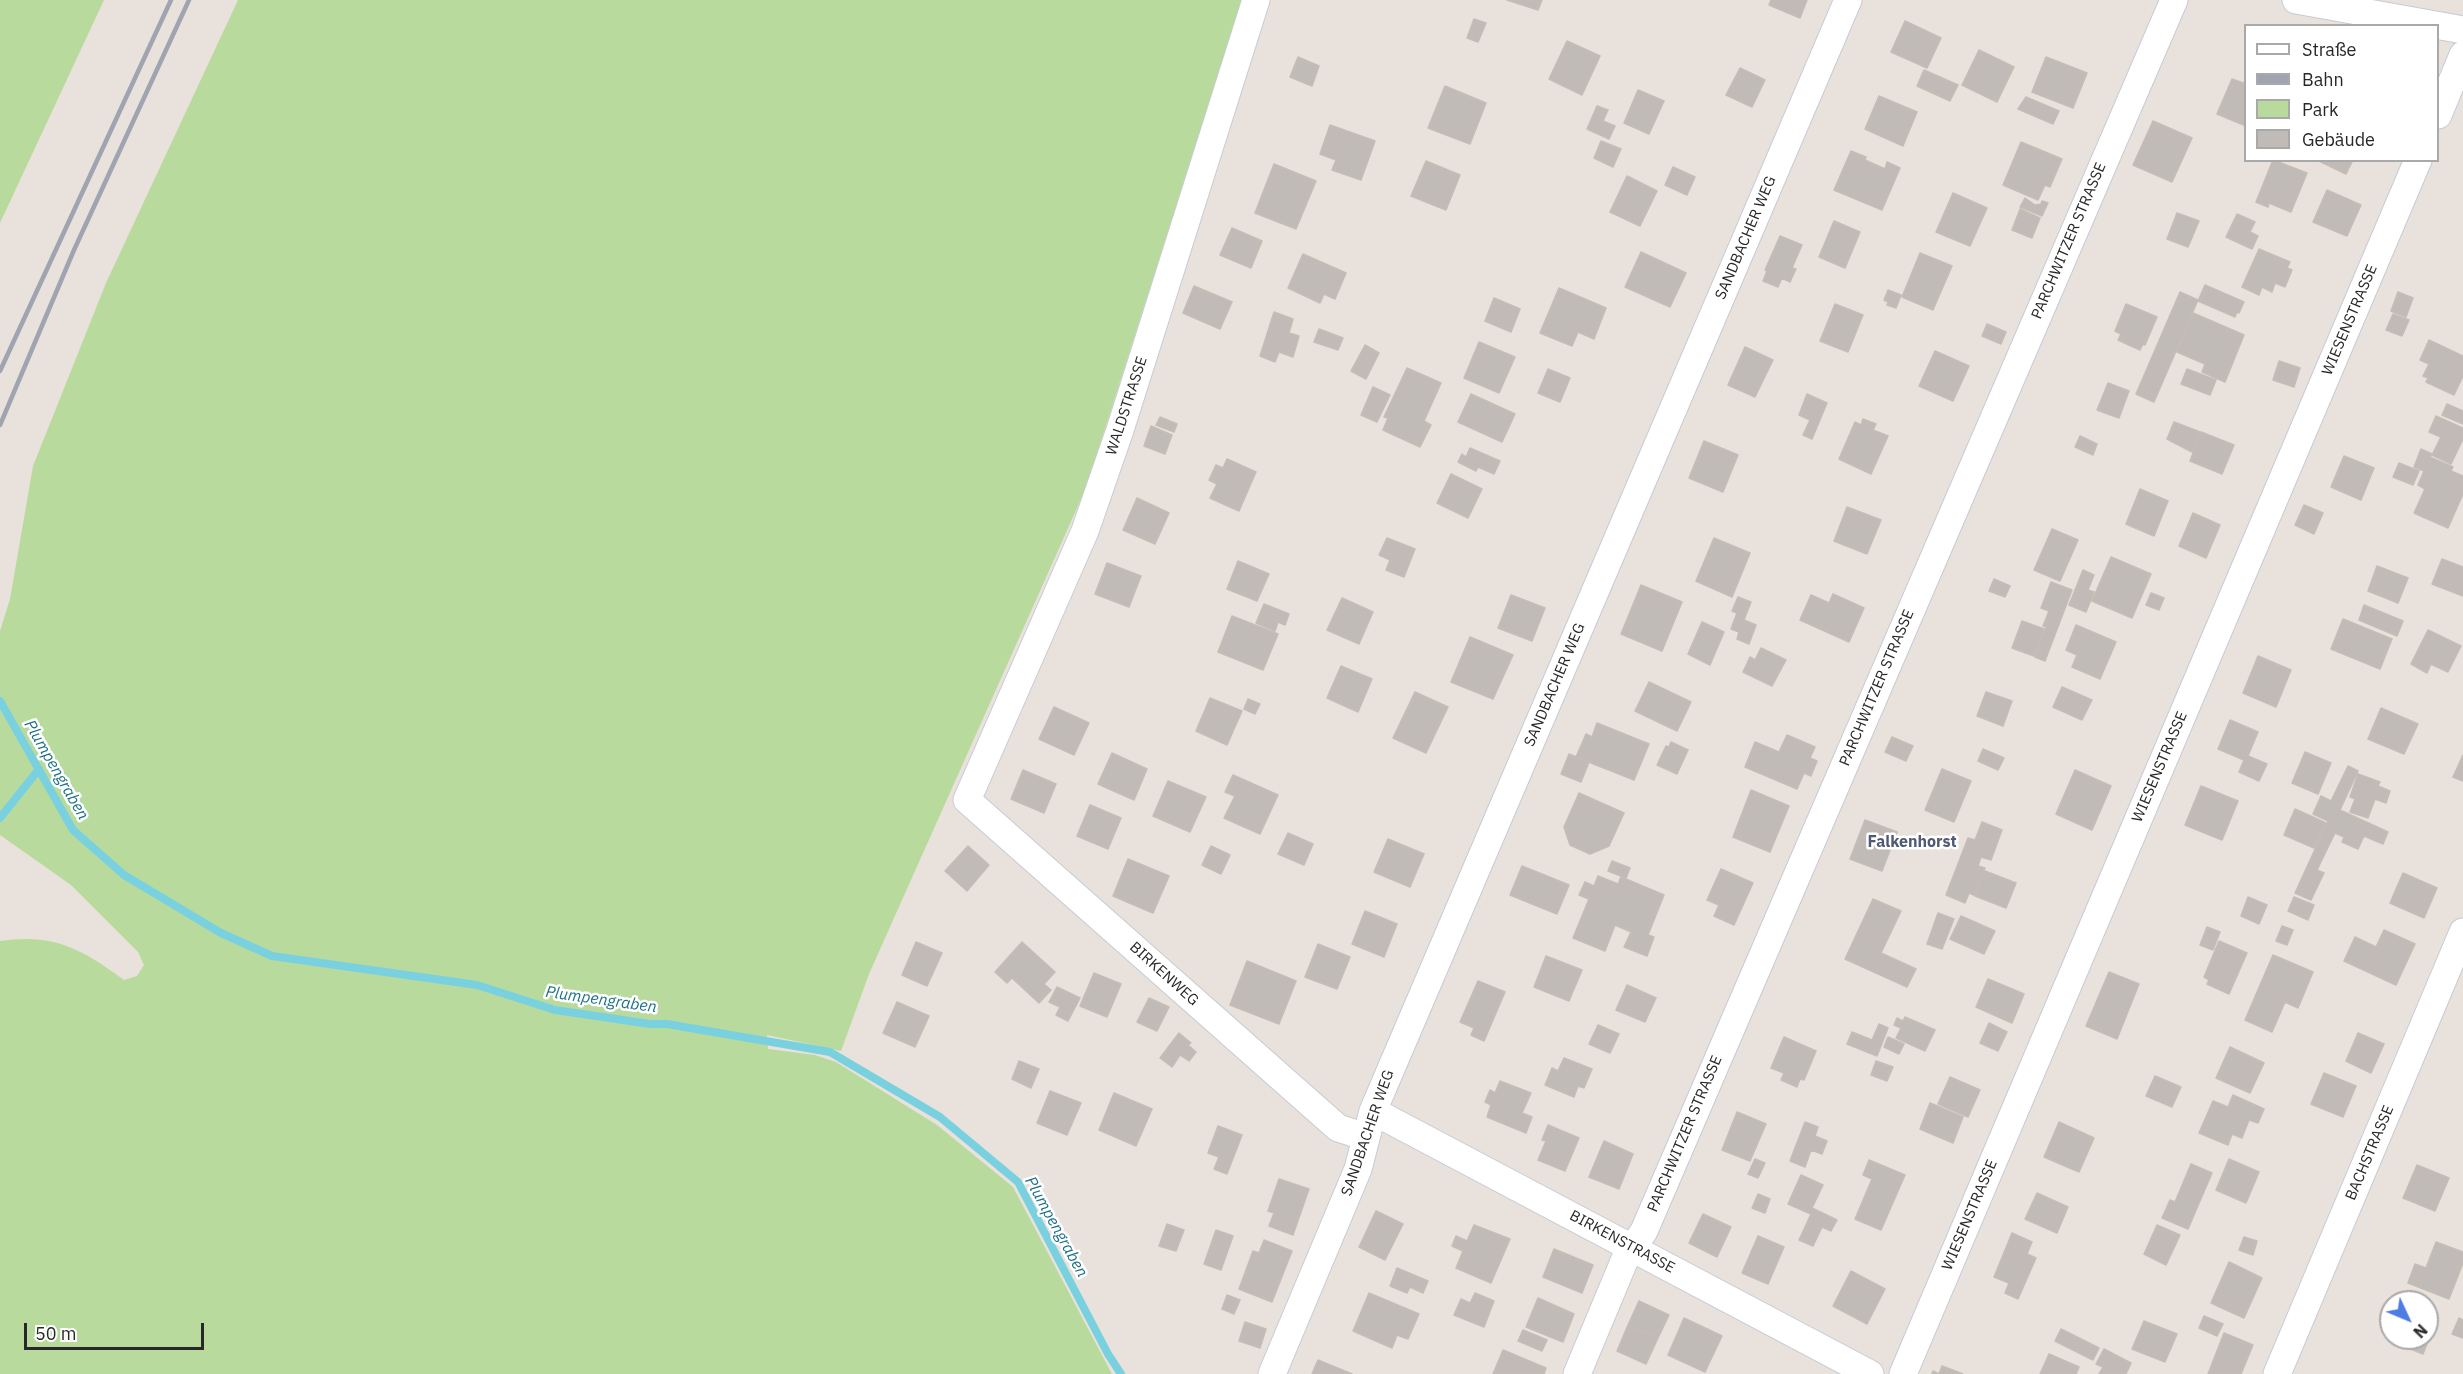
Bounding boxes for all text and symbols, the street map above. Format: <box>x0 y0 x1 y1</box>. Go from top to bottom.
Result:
legend <box>2244 24 2439 162</box>
text: Straße <box>2302 38 2356 61</box>
text: Bahn <box>2302 68 2344 91</box>
text: Park <box>2302 98 2338 121</box>
text: Gebäude <box>2302 128 2375 151</box>
street label: PARCHWITZER STRASSE <box>2028 160 2110 322</box>
street label: SANDBACHER WEG <box>1712 174 1780 302</box>
street label: WIESENSTRASSE <box>2319 262 2381 378</box>
street label: WALDSTRASSE <box>1103 354 1151 458</box>
street label: PARCHWITZER STRASSE <box>1836 607 1918 769</box>
street label: SANDBACHER WEG <box>1521 621 1589 749</box>
street label: WIESENSTRASSE <box>2129 709 2191 825</box>
water label: Plumpengraben <box>20 717 92 823</box>
district label: Falkenhorst <box>1867 832 1957 852</box>
street label: BIRKENWEG <box>1126 938 1202 1010</box>
water label: Plumpengraben <box>544 983 658 1017</box>
street label: PARCHWITZER STRASSE <box>1644 1053 1726 1215</box>
street label: SANDBACHER WEG <box>1338 1067 1398 1199</box>
street label: BACHSTRASSE <box>2342 1103 2398 1203</box>
street label: WIESENSTRASSE <box>1939 1157 2001 1273</box>
water label: Plumpengraben <box>1020 1173 1092 1281</box>
street label: BIRKENSTRASSE <box>1566 1207 1678 1277</box>
north arrow <box>2379 1290 2439 1350</box>
scale bar <box>27 1311 207 1349</box>
text: N <box>2409 1320 2432 1342</box>
text: 50 m <box>35 1322 77 1345</box>

